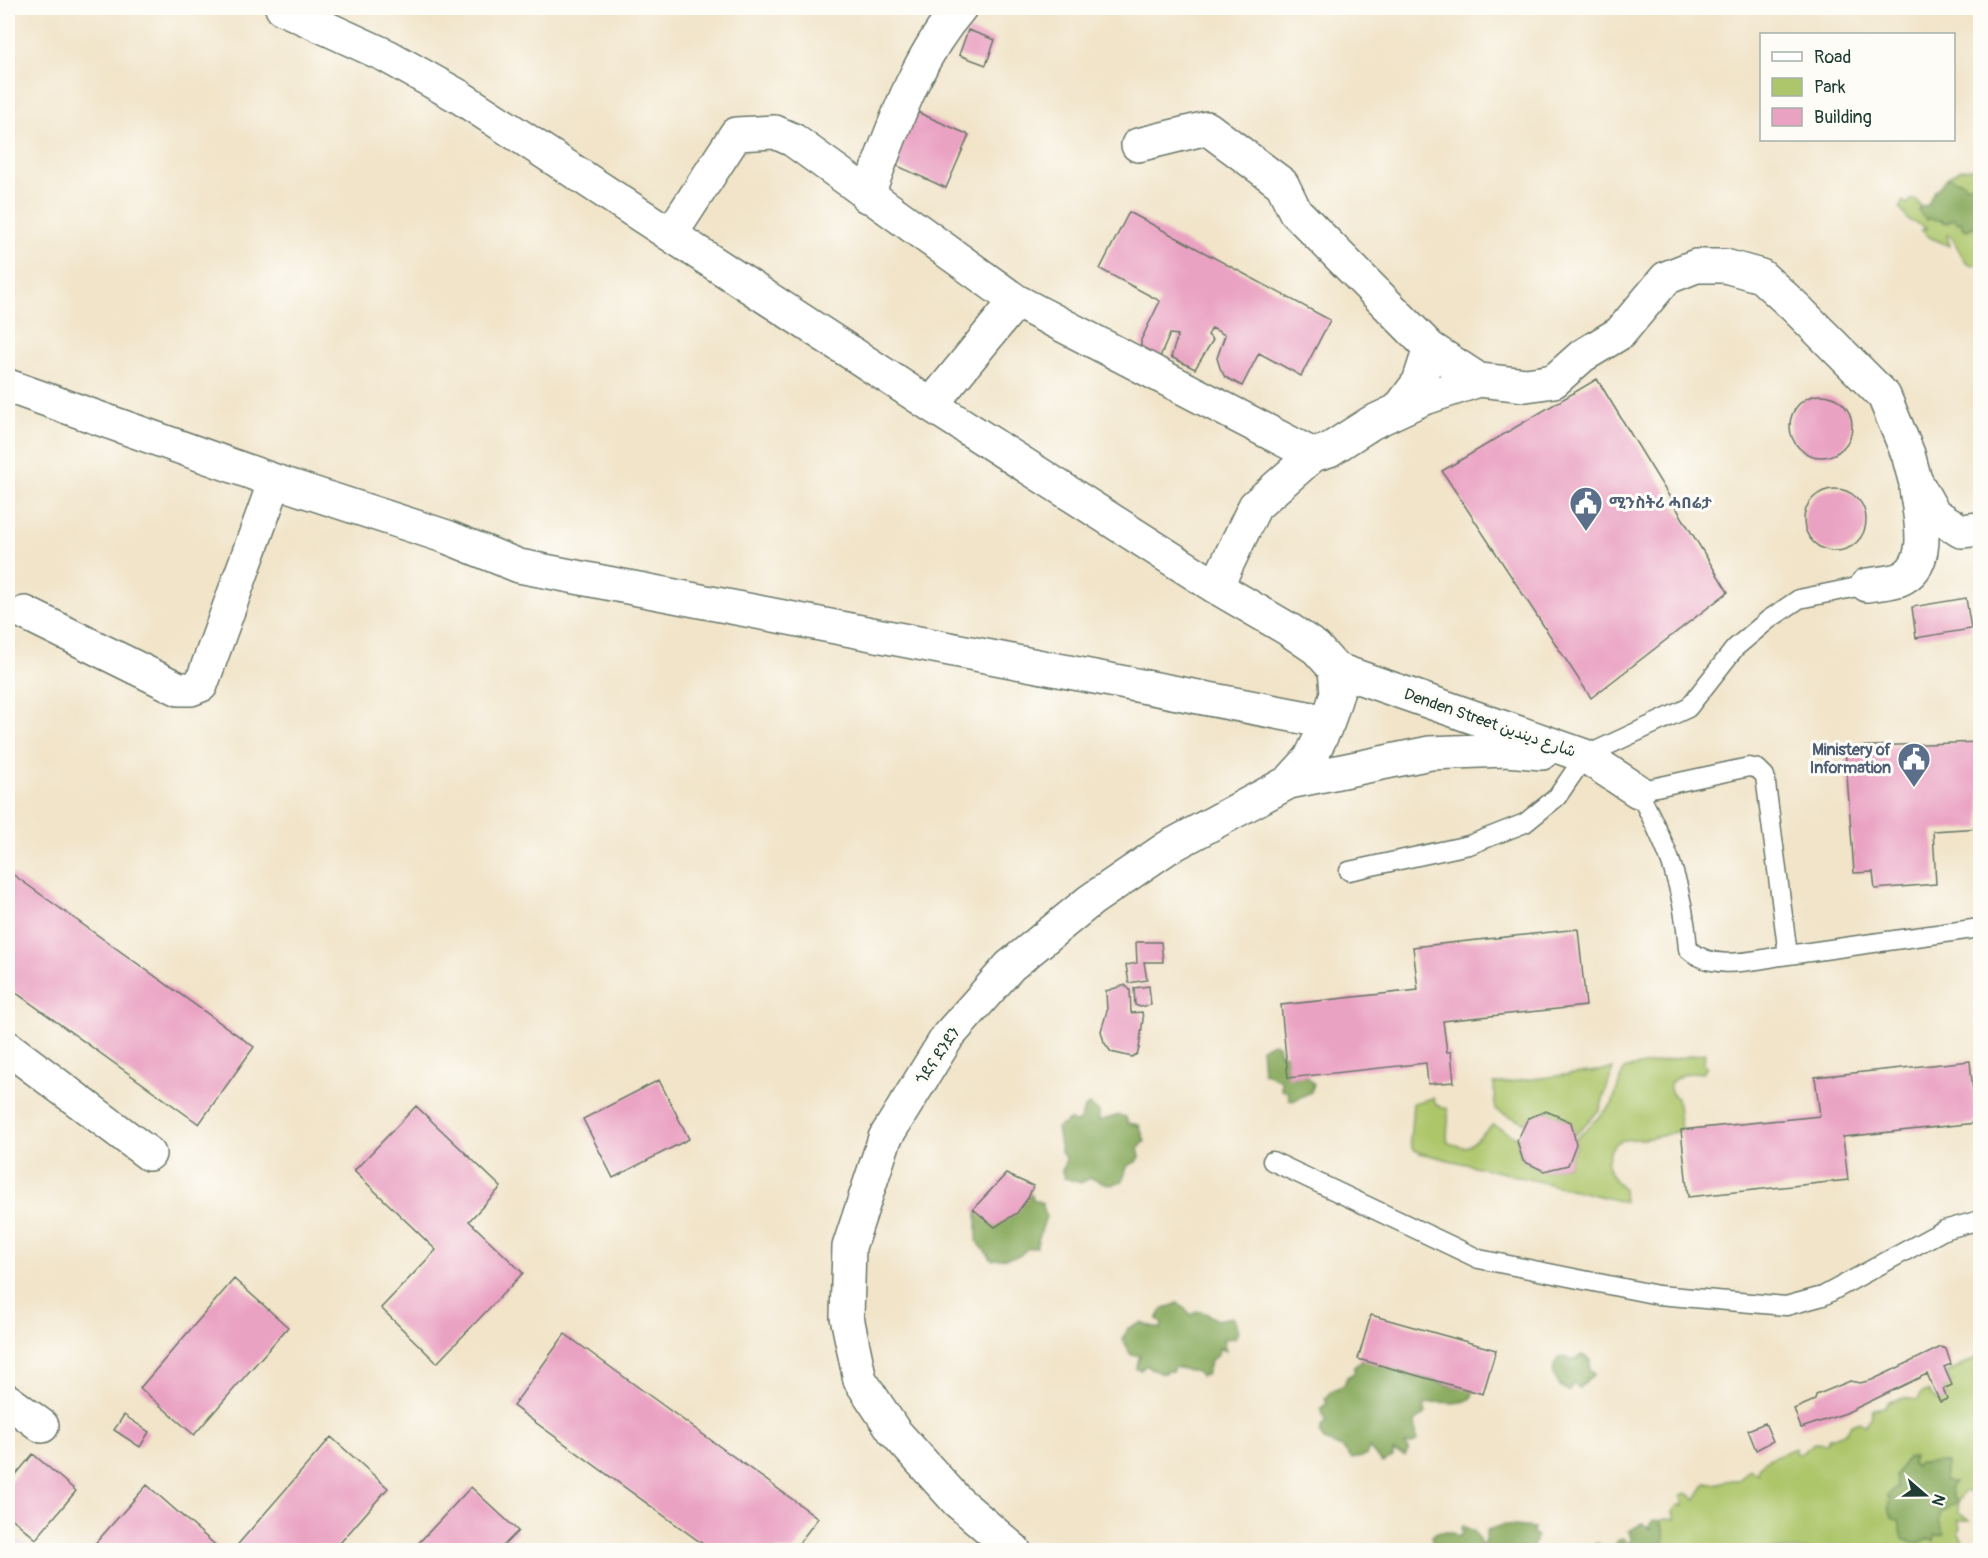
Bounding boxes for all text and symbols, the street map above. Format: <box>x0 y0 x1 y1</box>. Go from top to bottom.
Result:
legend <box>1760 33 1955 141</box>
text: Road <box>1814 46 1851 69</box>
text: Park <box>1814 76 1846 99</box>
text: Building <box>1814 106 1872 129</box>
public building icon: ሚንስትሪ ሓበሬታ <box>1568 485 1604 532</box>
place label: ሚንስትሪ ሓበሬታ <box>1609 493 1713 513</box>
street label: Denden Street شارع ديندين <box>1401 684 1579 763</box>
place label: Ministery of Information <box>1810 740 1891 778</box>
public building icon: Ministery of Information <box>1896 741 1932 788</box>
street label: ጎደና ደንደን <box>911 1023 965 1089</box>
north arrow <box>1895 1465 1955 1525</box>
text: N <box>1927 1491 1949 1508</box>

